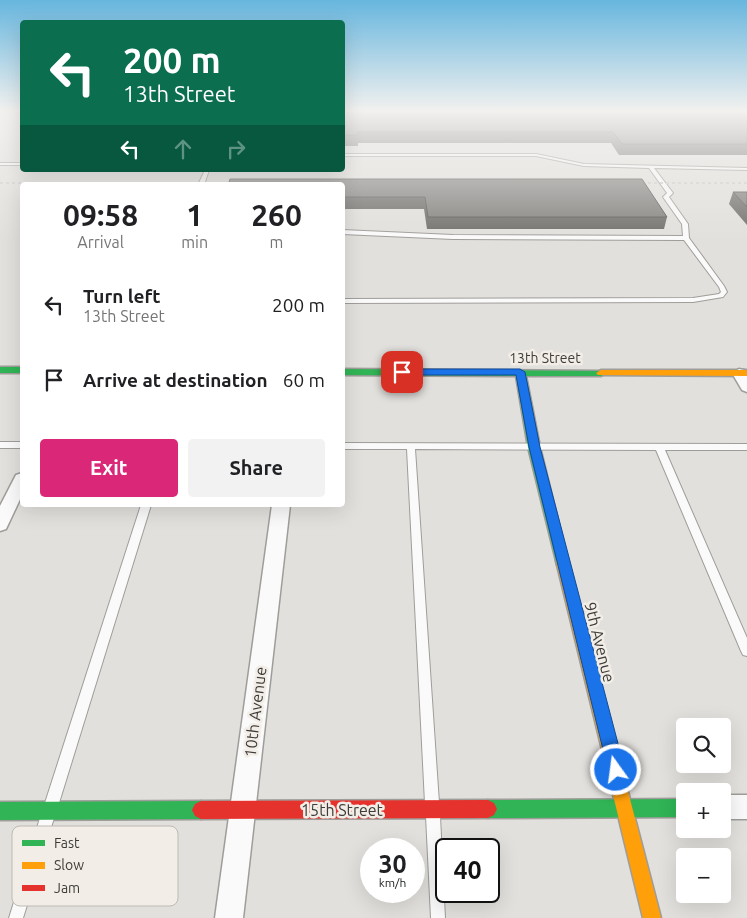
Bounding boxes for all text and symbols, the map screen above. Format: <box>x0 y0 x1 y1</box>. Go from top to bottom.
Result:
icon: left <box>40 40 105 105</box>
text: 200 m <box>123 40 221 80</box>
text: 13th Street <box>123 81 236 106</box>
icon: left <box>116 135 144 163</box>
icon: ahead <box>169 135 197 163</box>
icon: right <box>222 135 250 163</box>
text: 09:58 <box>63 198 138 232</box>
text: 1 <box>186 198 203 232</box>
text: 260 <box>251 198 302 232</box>
text: Arrival <box>77 233 124 251</box>
text: min <box>181 233 208 251</box>
text: m <box>270 233 283 251</box>
text: Turn left <box>83 285 161 307</box>
icon: left <box>40 291 68 319</box>
text: 200 m <box>272 294 325 316</box>
text: 13th Street <box>83 307 165 325</box>
street label: 13th Street <box>509 350 581 366</box>
pin <box>381 351 423 393</box>
icon: arrive <box>388 358 416 386</box>
icon: arrive <box>40 366 68 394</box>
text: Arrive at destination <box>83 369 268 391</box>
text: 60 m <box>283 369 325 391</box>
button: Exit <box>40 439 178 497</box>
button: Share <box>188 439 325 497</box>
street label: 9th Avenue <box>581 600 619 684</box>
street label: 10th Avenue <box>241 666 269 758</box>
map controls <box>676 718 731 903</box>
button: search <box>676 718 731 773</box>
position arrow <box>589 743 641 795</box>
button: + <box>676 783 731 838</box>
street label: 15th Street <box>301 801 384 819</box>
legend <box>12 826 178 906</box>
text: Fast <box>54 835 80 851</box>
speed limit sign: 40 <box>435 838 500 903</box>
button: − <box>676 848 731 903</box>
text: 30 <box>378 850 407 878</box>
text: Slow <box>54 857 84 873</box>
text: km/h <box>379 876 406 889</box>
text: Jam <box>54 880 80 896</box>

